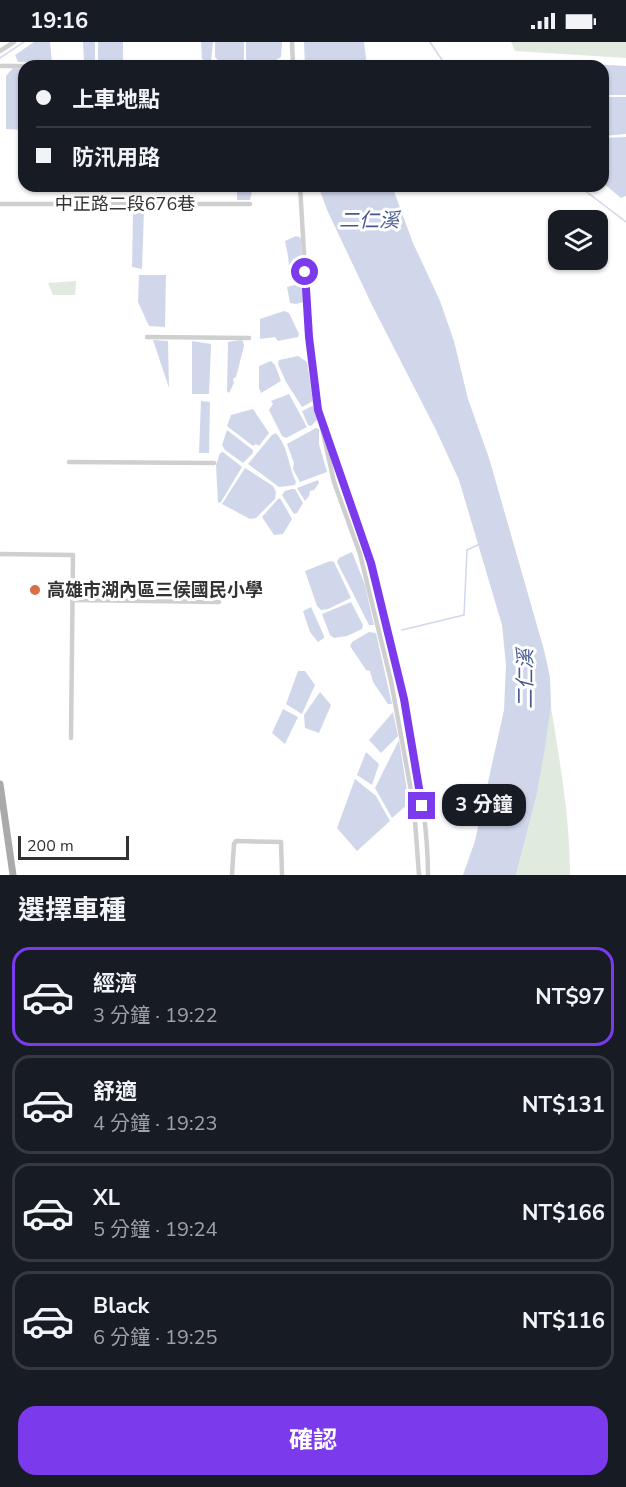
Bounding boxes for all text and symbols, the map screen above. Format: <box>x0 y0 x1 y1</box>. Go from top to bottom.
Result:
text: 19:16 <box>30 6 88 36</box>
text: 上車地點 <box>72 85 160 115</box>
text: 防汛用路 <box>72 143 160 173</box>
street label: 中正路二段676巷 <box>55 192 195 216</box>
water label: 二仁溪 <box>339 207 402 234</box>
map controls <box>548 210 608 270</box>
button: layers <box>548 210 608 270</box>
route start <box>291 258 318 285</box>
place label: 高雄市湖內區三侯國民小學 <box>47 578 263 602</box>
marker: 高雄市湖內區三侯國民小學 <box>28 583 42 597</box>
water label: 二仁溪 <box>512 646 539 709</box>
callout: 3 分鐘 <box>443 785 527 827</box>
text: 3 分鐘 <box>455 791 513 818</box>
route end <box>408 792 435 819</box>
scale bar <box>18 833 129 860</box>
text: 200 m <box>27 835 74 857</box>
text: 選擇車種 <box>18 892 126 929</box>
text: 經濟 <box>93 969 137 999</box>
icon: car <box>21 970 75 1024</box>
text: NT$97 <box>535 982 605 1012</box>
text: 3 分鐘 · 19:22 <box>93 1002 218 1029</box>
text: 舒適 <box>93 1077 137 1107</box>
icon: car <box>21 1078 75 1132</box>
text: NT$131 <box>522 1090 605 1120</box>
text: 4 分鐘 · 19:23 <box>93 1110 218 1137</box>
text: XL <box>93 1183 120 1213</box>
icon: car <box>21 1186 75 1240</box>
text: NT$166 <box>522 1198 605 1228</box>
text: 5 分鐘 · 19:24 <box>93 1216 218 1243</box>
text: Black <box>93 1291 149 1321</box>
icon: car <box>21 1294 75 1348</box>
text: NT$116 <box>522 1306 605 1336</box>
text: 6 分鐘 · 19:25 <box>93 1324 218 1351</box>
button: 確認 <box>18 1406 608 1475</box>

